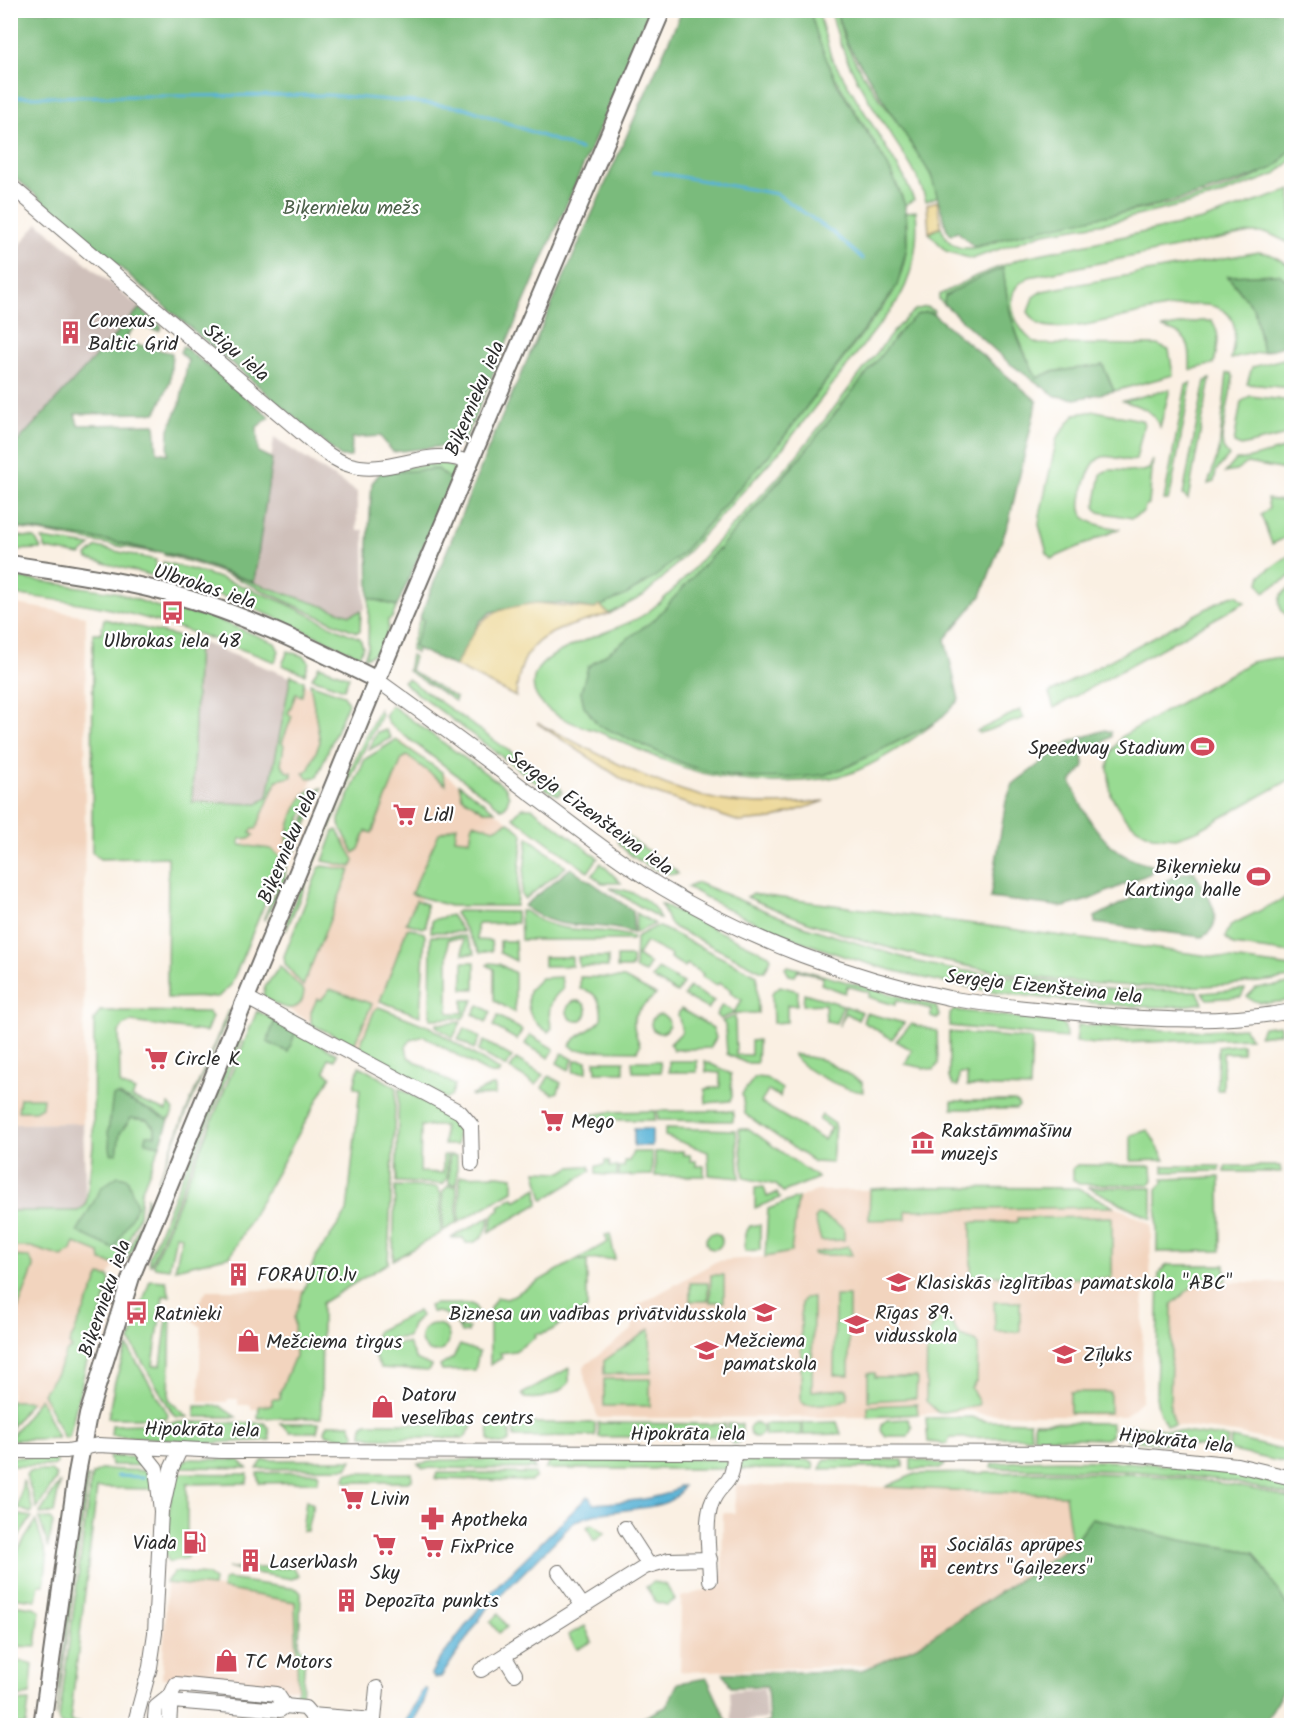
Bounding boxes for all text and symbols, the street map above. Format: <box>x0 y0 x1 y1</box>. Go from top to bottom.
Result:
park label: Biķernieku mežs <box>283 193 420 225</box>
place label: Conexus Baltic Grid <box>88 306 179 361</box>
street label: Stigu iela <box>195 316 276 391</box>
building icon: Conexus Baltic Grid <box>57 319 83 345</box>
street label: Biķernieku iela <box>437 336 515 461</box>
street label: Ulbrokas iela <box>149 556 260 620</box>
bus stop icon: Ulbrokas iela 48 <box>159 600 185 626</box>
place label: Ulbrokas iela 48 <box>103 626 242 658</box>
place label: Speedway Stadium <box>1029 733 1185 765</box>
sports icon: Speedway Stadium <box>1190 734 1216 760</box>
street label: Sergeja Eizenšteina iela <box>500 742 679 885</box>
street label: Biķernieku iela <box>250 784 328 909</box>
place label: Lidl <box>423 800 454 832</box>
supermarket icon: Lidl <box>392 801 418 827</box>
place label: Biķernieku Kartinga halle <box>1124 852 1241 907</box>
sports icon: Biķernieku Kartinga halle <box>1246 864 1272 890</box>
street label: Sergeja Eizenšteina iela <box>944 962 1144 1014</box>
place label: Circle K <box>174 1044 240 1076</box>
supermarket icon: Circle K <box>143 1045 169 1071</box>
place label: Mego <box>571 1107 614 1139</box>
supermarket icon: Mego <box>540 1108 566 1134</box>
place label: Rakstāmmašīnu muzejs <box>941 1116 1072 1171</box>
museum icon: Rakstāmmašīnu muzejs <box>910 1129 936 1155</box>
street label: Biķernieku iela <box>71 1236 141 1362</box>
place label: FORAUTO.lv <box>257 1260 357 1292</box>
building icon: FORAUTO.lv <box>226 1261 252 1287</box>
place label: Klasiskās izglītības pamatskola "ABC" <box>916 1268 1233 1300</box>
school or university icon: Klasiskās izglītības pamatskola "ABC" <box>885 1269 911 1295</box>
place label: Rīgas 89. vidusskola <box>875 1298 958 1353</box>
place label: Ratnieki <box>154 1299 223 1331</box>
place label: Biznesa un vadības privātvidusskola <box>449 1299 747 1331</box>
bus stop icon: Ratnieki <box>123 1300 149 1326</box>
school or university icon: Biznesa un vadības privātvidusskola <box>752 1300 778 1326</box>
school or university icon: Rīgas 89. vidusskola <box>844 1311 870 1337</box>
place label: Mežciema pamatskola <box>723 1326 817 1381</box>
place label: Mežciema tirgus <box>266 1327 403 1359</box>
shop icon: Mežciema tirgus <box>235 1328 261 1354</box>
school or university icon: Mežciema pamatskola <box>693 1338 719 1364</box>
place label: Zīļuks <box>1083 1340 1133 1372</box>
school or university icon: Zīļuks <box>1052 1341 1078 1367</box>
place label: Datoru veselības centrs <box>401 1380 534 1435</box>
shop icon: Datoru veselības centrs <box>370 1393 396 1419</box>
street label: Hipokrāta iela <box>144 1414 260 1448</box>
street label: Hipokrāta iela <box>630 1419 746 1451</box>
street label: Hipokrāta iela <box>1117 1420 1235 1464</box>
place label: Livin <box>370 1484 410 1516</box>
supermarket icon: Livin <box>339 1485 365 1511</box>
place label: Apotheka <box>451 1505 528 1537</box>
pharmacy icon: Apotheka <box>420 1506 446 1532</box>
place label: Viada <box>133 1528 177 1560</box>
fuel station icon: Viada <box>182 1529 208 1555</box>
place label: Sociālās aprūpes centrs "Gaiļezers" <box>947 1530 1093 1585</box>
supermarket icon: Sky <box>372 1532 398 1558</box>
place label: FixPrice <box>450 1532 514 1564</box>
supermarket icon: FixPrice <box>419 1533 445 1559</box>
building icon: Sociālās aprūpes centrs "Gaiļezers" <box>916 1543 942 1569</box>
place label: LaserWash <box>269 1547 358 1579</box>
building icon: LaserWash <box>238 1548 264 1574</box>
place label: Sky <box>370 1558 400 1590</box>
place label: Depozīta punkts <box>364 1586 499 1618</box>
building icon: Depozīta punkts <box>333 1587 359 1613</box>
place label: TC Motors <box>245 1647 333 1679</box>
shop icon: TC Motors <box>214 1648 240 1674</box>

